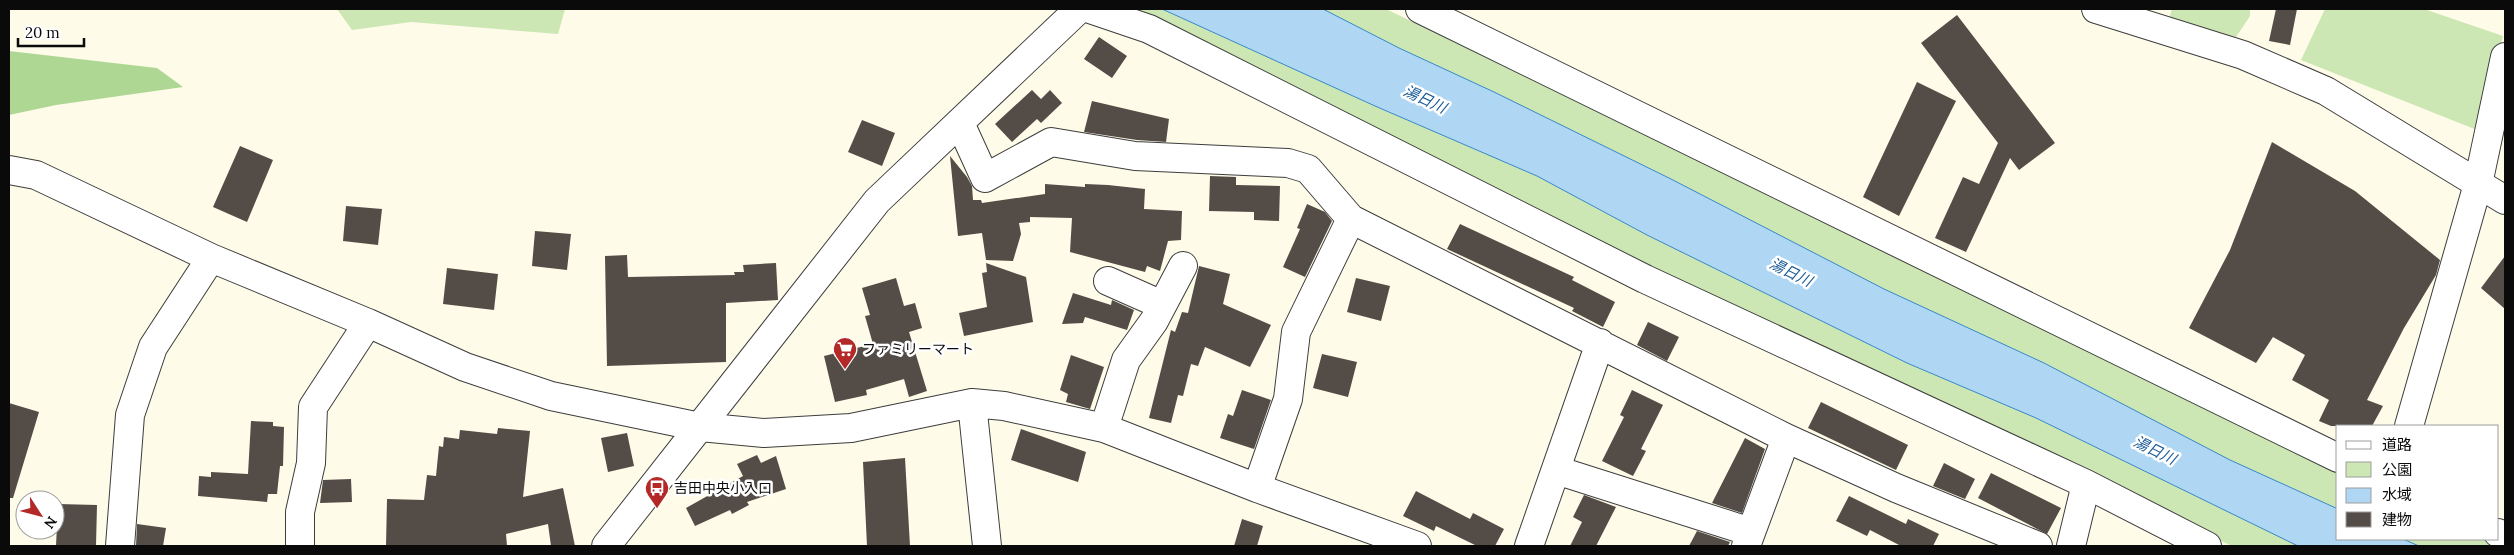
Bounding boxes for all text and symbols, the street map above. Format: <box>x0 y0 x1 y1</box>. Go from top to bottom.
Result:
scale bar <box>18 15 84 47</box>
text: 20 m <box>25 23 60 42</box>
water label: 湯日川 <box>1401 81 1451 118</box>
water label: 湯日川 <box>1767 254 1817 291</box>
supermarket icon: ファミリーマート <box>832 336 858 370</box>
place label: ファミリーマート <box>862 340 974 358</box>
legend <box>2336 425 2499 540</box>
water label: 湯日川 <box>2131 432 2181 469</box>
text: 道路 <box>2382 435 2412 454</box>
text: 公園 <box>2382 460 2412 479</box>
bus stop icon: 吉田中央小入口 <box>644 475 670 509</box>
place label: 吉田中央小入口 <box>674 479 772 497</box>
text: 水域 <box>2382 485 2412 504</box>
north arrow <box>15 490 65 540</box>
text: 建物 <box>2382 510 2412 529</box>
text: N <box>40 513 61 532</box>

